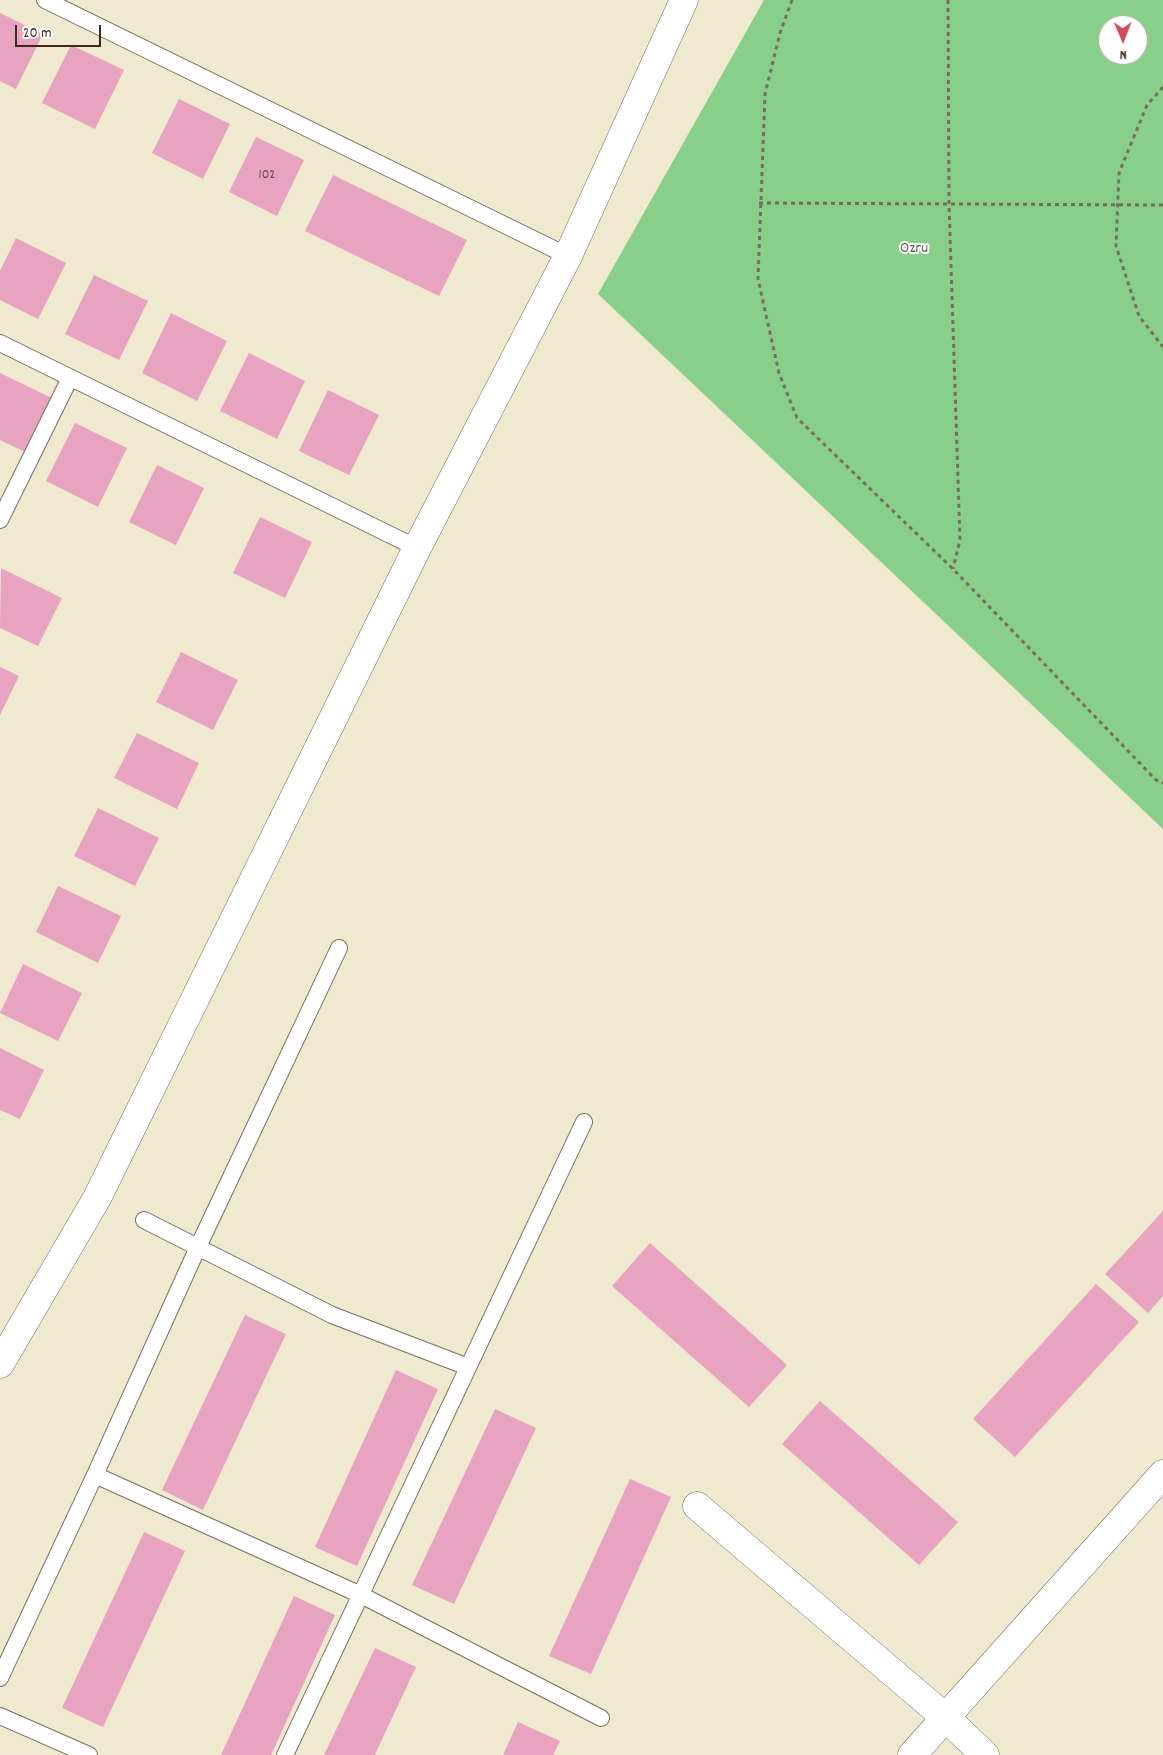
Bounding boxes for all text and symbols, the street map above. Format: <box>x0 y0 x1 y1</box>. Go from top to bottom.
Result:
scale bar <box>18 15 104 47</box>
north arrow <box>1098 15 1148 65</box>
text: 20 m <box>23 23 51 45</box>
text: N <box>1120 44 1127 64</box>
house number: 102 <box>259 168 275 184</box>
park label: Ozru <box>900 240 928 260</box>

